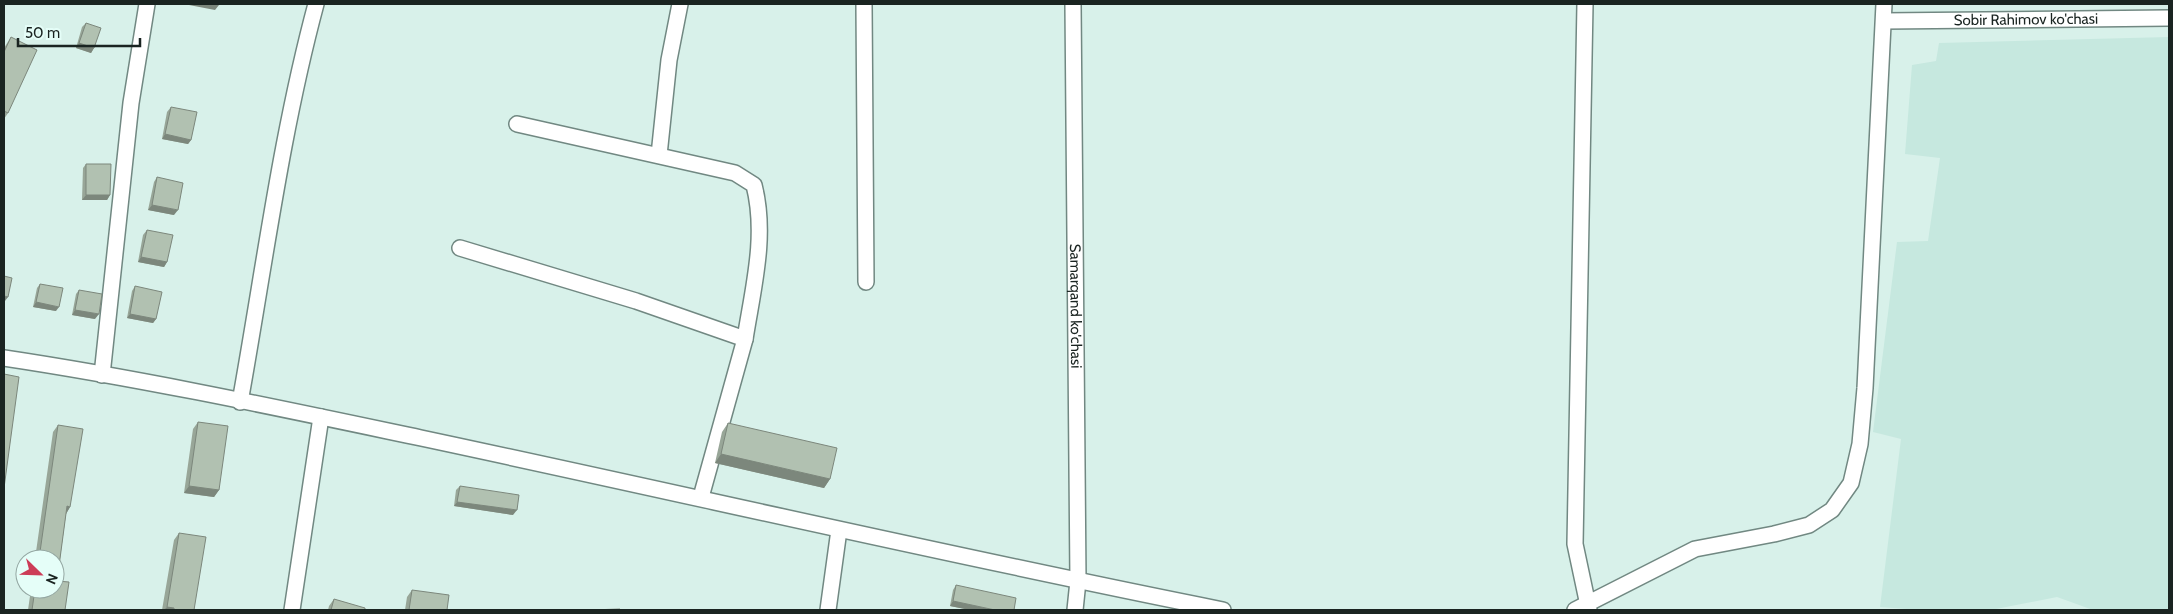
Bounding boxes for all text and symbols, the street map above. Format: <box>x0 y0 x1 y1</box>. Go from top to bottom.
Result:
street label: Sobir Rahimov ko'chasi <box>1954 10 2098 29</box>
scale bar <box>18 15 140 47</box>
text: 50 m <box>25 24 60 42</box>
street label: Samarqand ko'chasi <box>1066 244 1085 368</box>
north arrow <box>15 549 65 599</box>
text: N <box>42 571 62 587</box>

